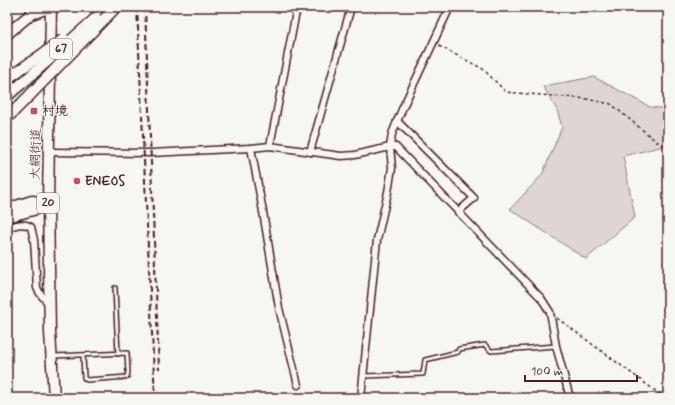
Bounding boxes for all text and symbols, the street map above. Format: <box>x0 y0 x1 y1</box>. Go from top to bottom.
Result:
road number: 67 <box>50 39 72 59</box>
place label: 村境 <box>42 103 68 120</box>
marker: 村境 <box>29 106 39 116</box>
street label: 大網街道 <box>27 128 45 180</box>
place label: ENEOS <box>85 173 125 190</box>
marker: ENEOS <box>72 176 82 186</box>
road number: 20 <box>37 193 59 213</box>
scale bar <box>525 357 637 383</box>
text: 100 m <box>531 364 563 380</box>

